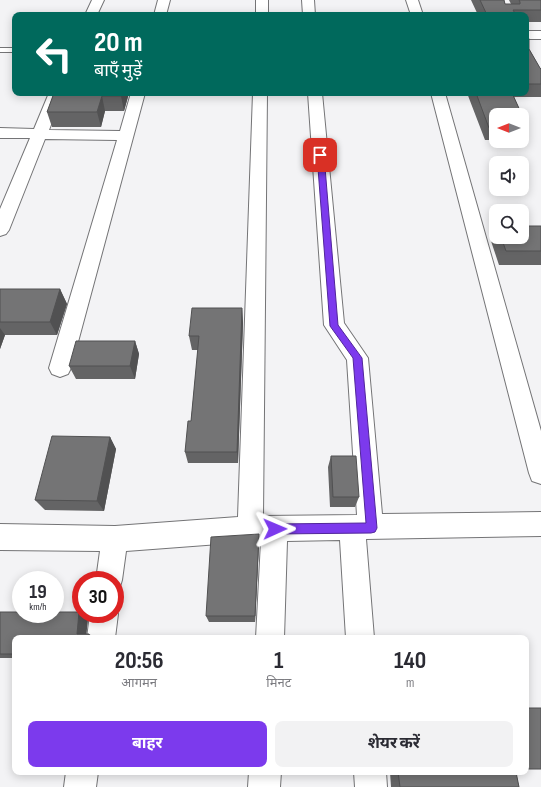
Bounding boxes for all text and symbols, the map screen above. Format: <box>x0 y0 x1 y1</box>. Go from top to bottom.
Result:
text: 20 m <box>94 26 143 59</box>
icon: left <box>28 28 80 80</box>
text: बाएँ मुड़ें <box>94 60 142 81</box>
north arrow <box>489 108 529 148</box>
map controls <box>489 108 529 244</box>
pin <box>303 138 337 172</box>
icon: arrive <box>309 144 331 166</box>
button: sound <box>489 156 529 196</box>
button: search <box>489 204 529 244</box>
position arrow <box>254 508 296 550</box>
speed limit sign: 30 <box>72 571 124 623</box>
text: 19 <box>29 580 47 604</box>
text: km/h <box>29 601 47 613</box>
text: 20:56 <box>115 646 164 675</box>
text: 1 <box>274 646 284 675</box>
text: 140 <box>394 646 426 675</box>
text: आगमन <box>121 675 157 691</box>
text: मिनट <box>266 675 291 691</box>
text: m <box>406 675 414 691</box>
button: बाहर <box>28 721 267 767</box>
button: शेयर करें <box>275 721 513 767</box>

